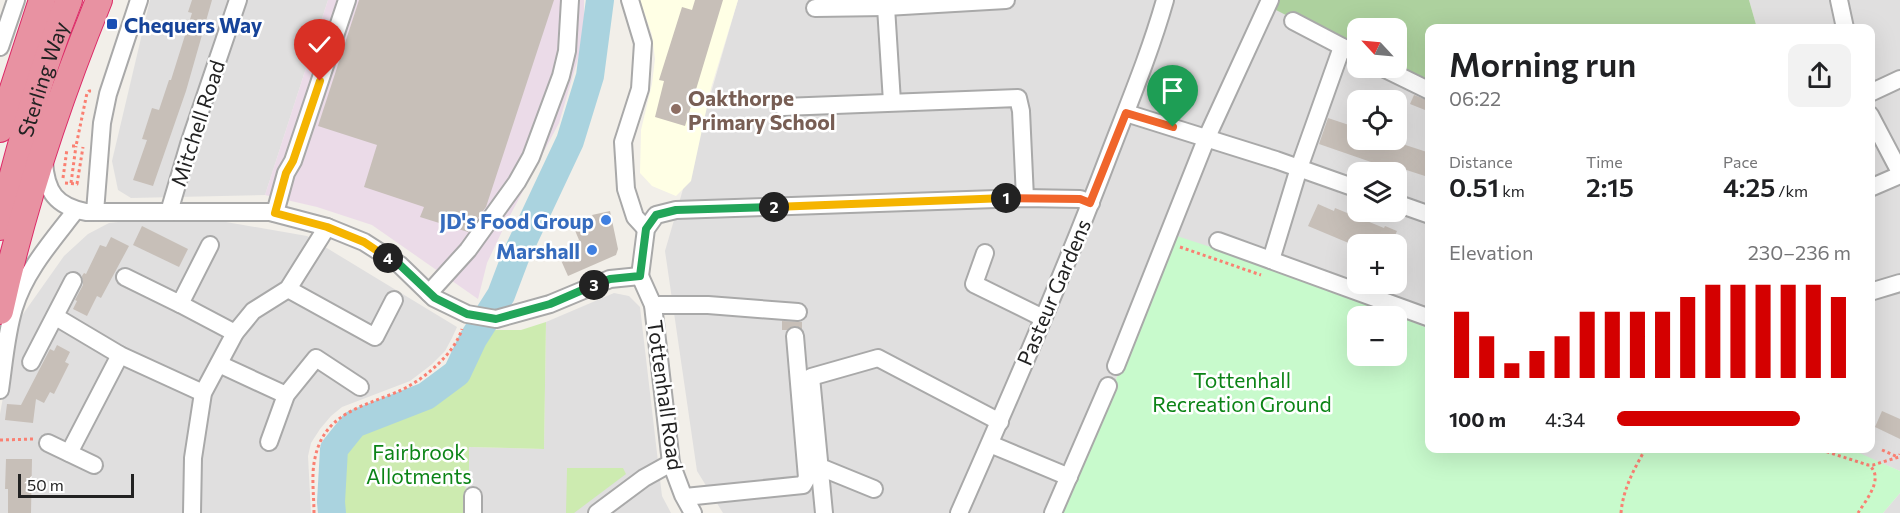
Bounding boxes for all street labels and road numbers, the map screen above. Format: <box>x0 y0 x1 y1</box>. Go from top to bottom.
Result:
street label: Sterling Way <box>11 17 72 140</box>
street label: Mitchell Road <box>165 57 229 189</box>
street label: Pasteur Gardens <box>1011 215 1095 369</box>
street label: Tottenhall Road <box>643 318 689 472</box>

